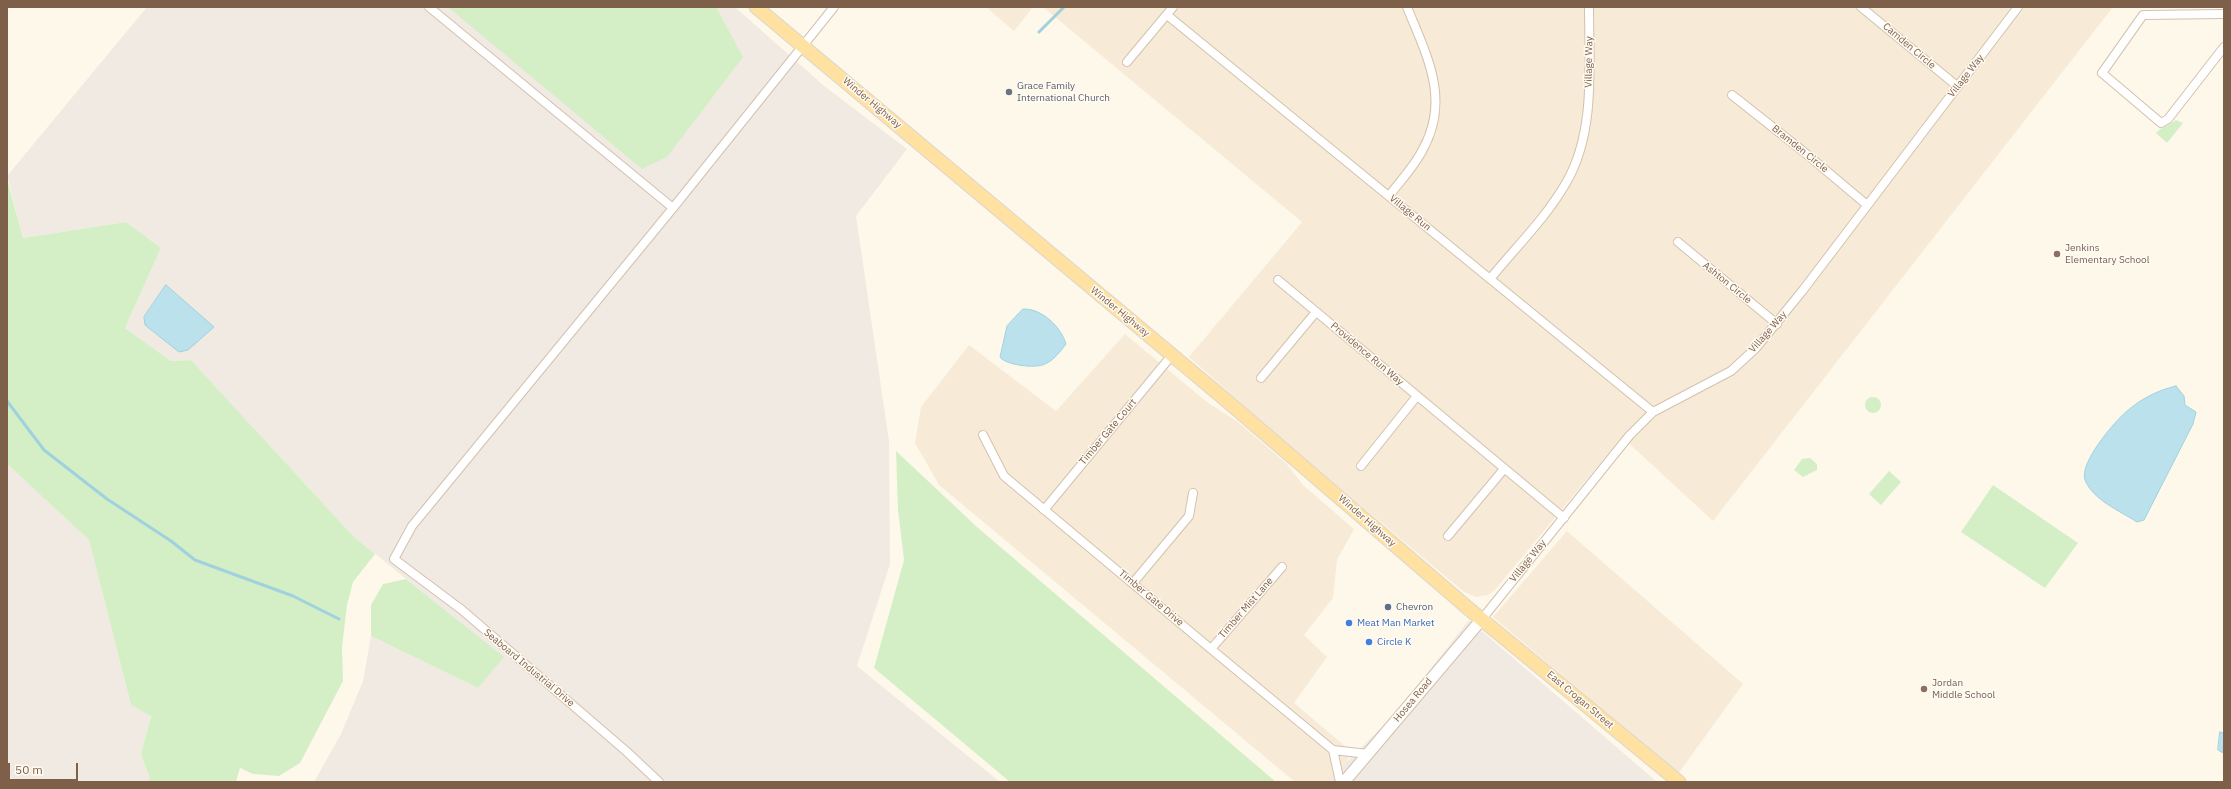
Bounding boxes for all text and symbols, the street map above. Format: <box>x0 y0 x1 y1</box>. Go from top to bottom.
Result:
street label: Camden Circle <box>1880 20 1938 72</box>
street label: Village Way <box>1583 36 1595 88</box>
street label: Village Way <box>1945 52 1987 100</box>
street label: Winder Highway <box>840 75 904 131</box>
place label: Grace Family International Church <box>1017 80 1110 104</box>
marker: Grace Family International Church <box>1004 87 1014 97</box>
street label: Bramden Circle <box>1769 123 1831 175</box>
street label: Village Run <box>1387 193 1433 233</box>
place label: Jenkins Elementary School <box>2065 242 2149 266</box>
marker: Jenkins Elementary School <box>2052 249 2062 259</box>
street label: Ashton Circle <box>1700 260 1754 306</box>
street label: Winder Highway <box>1088 284 1152 340</box>
street label: Village Way <box>1747 309 1789 355</box>
street label: Providence Run Way <box>1328 320 1406 388</box>
street label: Timber Gate Court <box>1077 397 1139 467</box>
street label: Winder Highway <box>1336 493 1398 549</box>
street label: Village Way <box>1507 537 1549 585</box>
street label: Timber Gate Drive <box>1116 567 1186 629</box>
street label: Timber Mist Lane <box>1216 575 1276 641</box>
place label: Chevron <box>1396 601 1433 613</box>
marker: Chevron <box>1383 602 1393 612</box>
place label: Meat Man Market <box>1357 617 1435 629</box>
marker: Meat Man Market <box>1344 618 1354 628</box>
street label: Seaboard Industrial Drive <box>481 627 577 709</box>
place label: Circle K <box>1377 636 1411 648</box>
marker: Circle K <box>1364 637 1374 647</box>
street label: East Crogan Street <box>1544 669 1616 731</box>
street label: Hosea Road <box>1391 676 1435 724</box>
place label: Jordan Middle School <box>1932 677 1995 700</box>
marker: Jordan Middle School <box>1919 684 1929 694</box>
scale bar <box>10 755 80 781</box>
text: 50 m <box>15 762 43 777</box>

